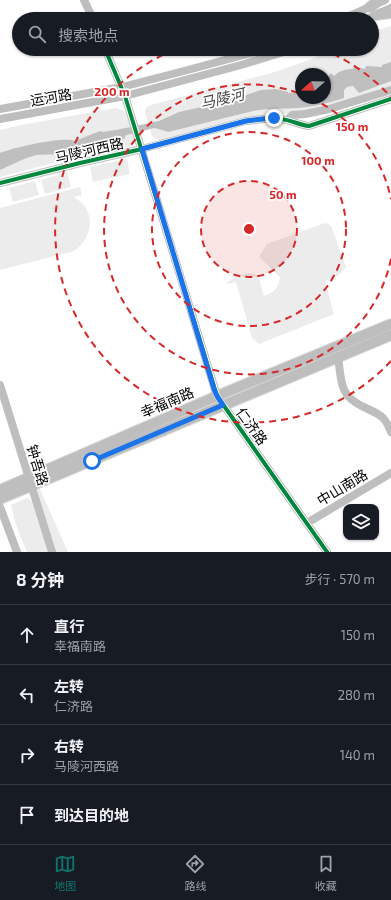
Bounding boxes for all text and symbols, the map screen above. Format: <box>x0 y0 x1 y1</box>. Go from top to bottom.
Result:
search box <box>12 12 379 56</box>
icon: search <box>26 23 48 45</box>
text: 搜索地点 <box>58 26 118 44</box>
north arrow <box>295 68 331 104</box>
water label: 马陵河 <box>198 83 249 112</box>
text: 200 m <box>94 84 130 98</box>
street label: 运河路 <box>29 85 73 109</box>
route end <box>265 109 283 127</box>
text: 150 m <box>336 119 368 133</box>
street label: 马陵河西路 <box>53 134 125 166</box>
text: 100 m <box>301 153 335 167</box>
text: 50 m <box>269 187 297 201</box>
centre of rings <box>242 222 256 236</box>
street label: 幸福南路 <box>138 383 196 421</box>
street label: 仁济路 <box>233 404 271 448</box>
street label: 钟吾路 <box>24 442 52 488</box>
route start <box>83 452 101 470</box>
street label: 中山南路 <box>314 465 370 509</box>
map controls <box>343 504 379 540</box>
button: layers <box>343 504 379 540</box>
text: 8 分钟 <box>16 569 64 589</box>
text: 步行 · 570 m <box>304 571 375 587</box>
text: 直行 <box>54 617 84 635</box>
icon: ahead <box>16 624 38 646</box>
text: 150 m <box>341 627 375 643</box>
text: 幸福南路 <box>54 638 106 654</box>
text: 左转 <box>54 677 84 695</box>
icon: left <box>16 684 38 706</box>
text: 280 m <box>338 687 375 703</box>
text: 仁济路 <box>54 698 93 714</box>
text: 右转 <box>54 737 84 755</box>
icon: right <box>16 744 38 766</box>
text: 140 m <box>340 747 375 763</box>
text: 马陵河西路 <box>54 758 119 774</box>
icon: arrive <box>16 804 38 826</box>
text: 到达目的地 <box>54 806 129 824</box>
tab: 地图 <box>54 853 76 893</box>
tab: 路线 <box>184 853 206 893</box>
tab: 收藏 <box>315 853 337 893</box>

